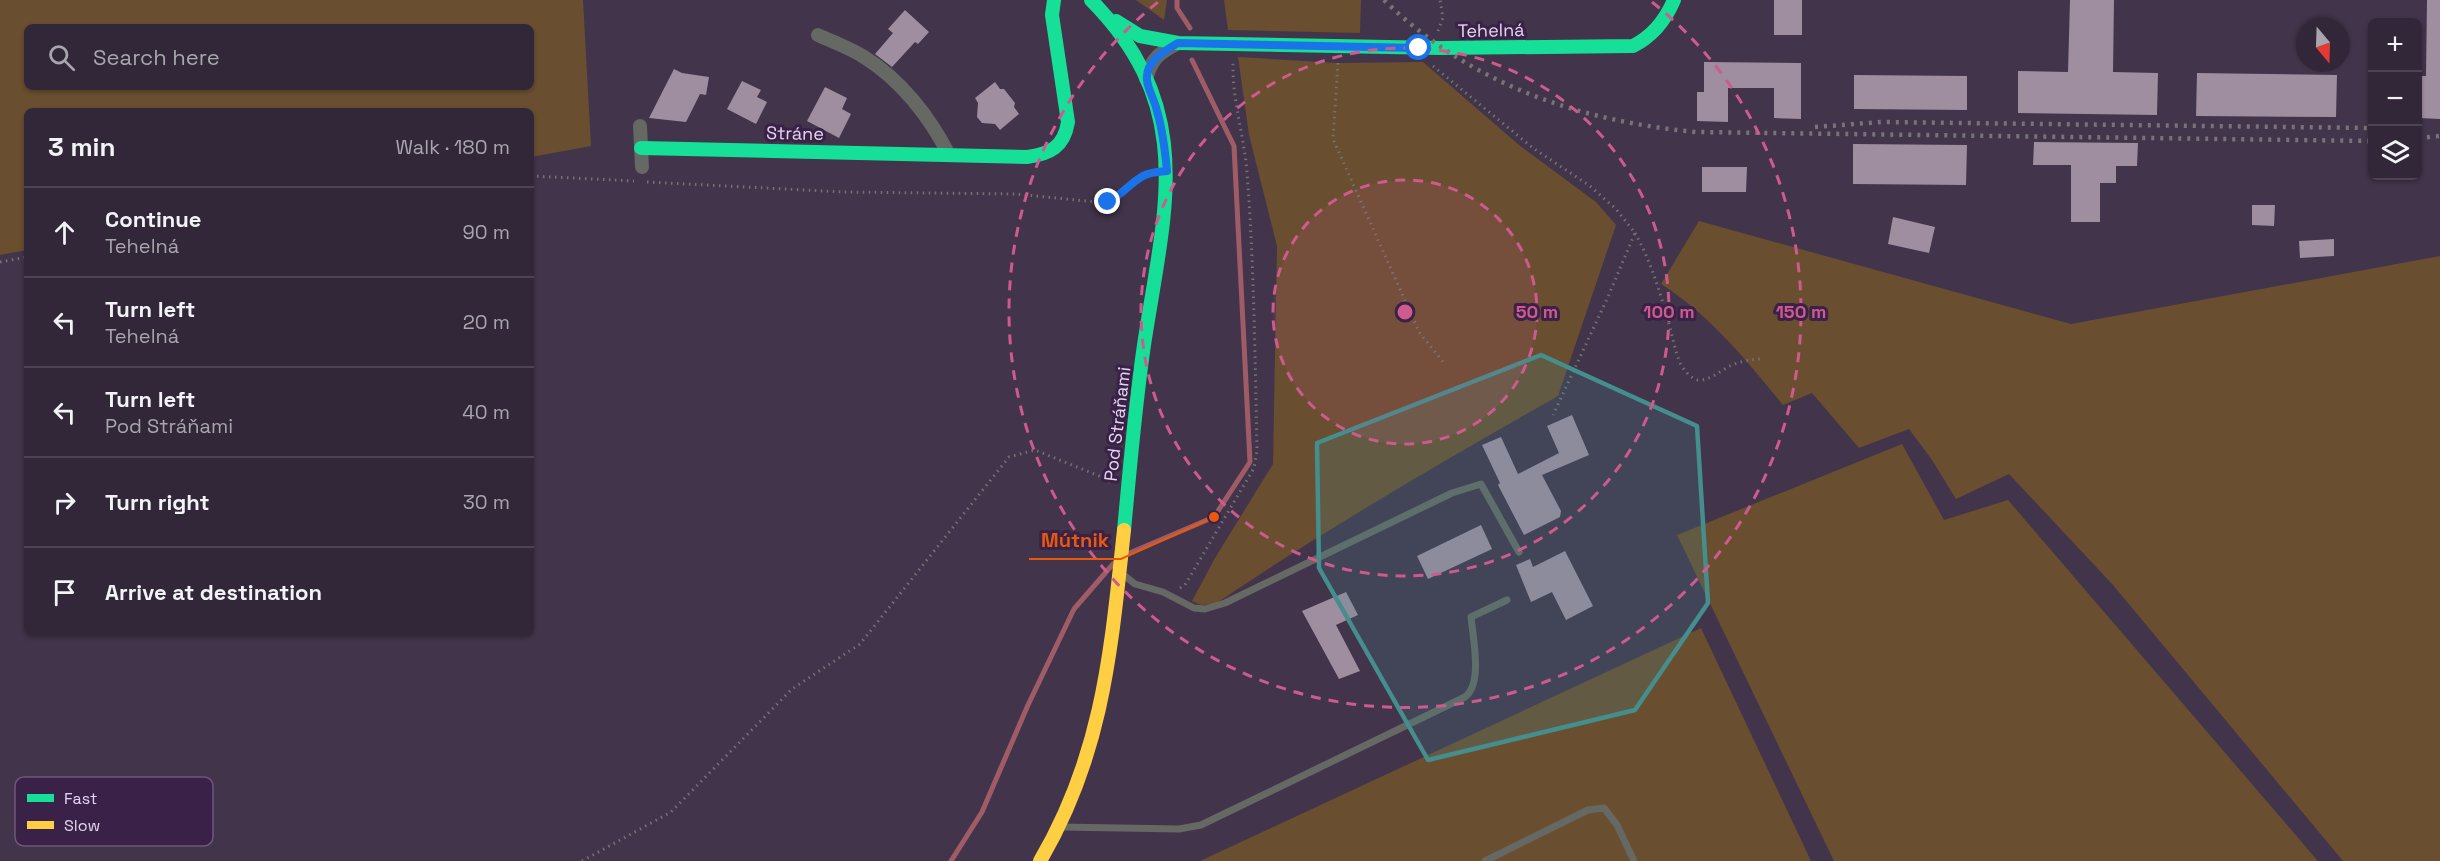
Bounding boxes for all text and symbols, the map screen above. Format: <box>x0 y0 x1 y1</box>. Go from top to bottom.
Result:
street label: Tehelná <box>1457 18 1525 42</box>
north arrow <box>2296 18 2350 72</box>
map controls <box>2368 18 2422 180</box>
button: + <box>2368 18 2422 72</box>
search box <box>24 24 534 90</box>
route start <box>1405 34 1431 60</box>
icon: search <box>45 41 78 74</box>
text: Search here <box>93 43 220 71</box>
button: − <box>2368 72 2422 126</box>
street label: Stráne <box>766 121 824 145</box>
button: layers <box>2368 126 2422 180</box>
text: 3 min <box>48 130 116 164</box>
text: Walk · 180 m <box>396 134 510 160</box>
route end <box>1094 188 1120 214</box>
text: Continue <box>105 205 201 233</box>
icon: ahead <box>48 216 81 249</box>
text: 90 m <box>463 219 510 245</box>
text: Tehelná <box>105 233 179 259</box>
text: Turn left <box>105 295 195 323</box>
text: 50 m <box>1516 300 1558 323</box>
text: 100 m <box>1643 300 1695 323</box>
text: 150 m <box>1776 300 1826 323</box>
centre of rings <box>1395 302 1415 322</box>
icon: left <box>48 306 81 339</box>
text: 20 m <box>463 309 510 335</box>
text: Tehelná <box>105 323 179 349</box>
street label: Pod Stráňami <box>1099 365 1135 483</box>
text: Turn left <box>105 385 195 413</box>
icon: left <box>48 396 81 429</box>
text: 40 m <box>462 399 510 425</box>
text: Pod Stráňami <box>105 413 233 439</box>
icon: right <box>48 486 81 519</box>
text: Turn right <box>105 488 210 516</box>
text: 30 m <box>463 489 510 515</box>
callout: Mútnik <box>1029 521 1121 559</box>
text: Mútnik <box>1041 527 1109 553</box>
icon: arrive <box>48 576 81 609</box>
text: Arrive at destination <box>105 578 322 606</box>
legend <box>15 777 213 846</box>
text: Fast <box>64 788 97 809</box>
text: Slow <box>64 815 100 836</box>

